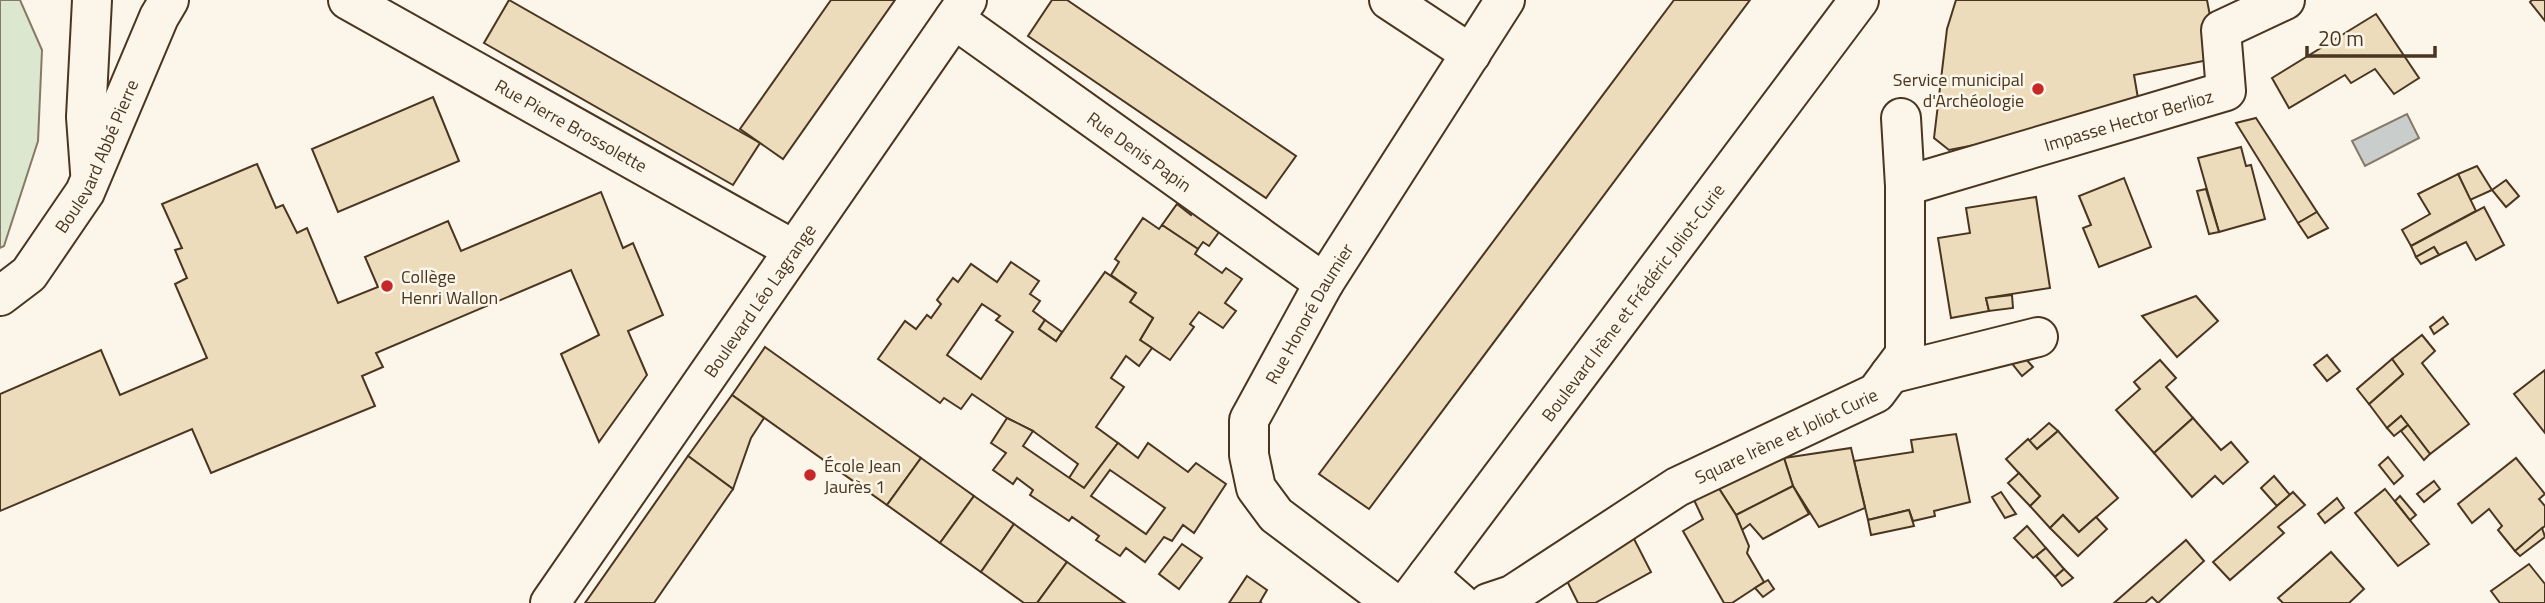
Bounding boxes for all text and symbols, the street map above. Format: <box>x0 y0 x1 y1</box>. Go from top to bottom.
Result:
scale bar <box>2307 14 2435 58</box>
text: 20 m <box>2318 22 2364 54</box>
place label: Service municipal d'Archéologie <box>1893 66 2024 114</box>
street label: Rue Pierre Brossolette <box>490 72 652 179</box>
street label: Boulevard Abbé Pierre <box>47 75 145 238</box>
marker: Service municipal d'Archéologie <box>2030 81 2046 97</box>
street label: Impasse Hector Berlioz <box>2041 82 2216 158</box>
street label: Rue Denis Papin <box>1082 105 1198 198</box>
street label: Boulevard Irène et Frédéric Joliot-Curie <box>1534 177 1731 427</box>
street label: Boulevard Léo Lagrange <box>697 218 822 383</box>
street label: Rue Honoré Daumier <box>1258 238 1360 389</box>
place label: Collège Henri Wallon <box>401 263 498 311</box>
marker: Collège Henri Wallon <box>379 278 395 294</box>
street label: Square Irène et Joliot Curie <box>1690 381 1882 490</box>
place label: École Jean Jaurès 1 <box>824 452 901 500</box>
marker: École Jean Jaurès 1 <box>802 467 818 483</box>

